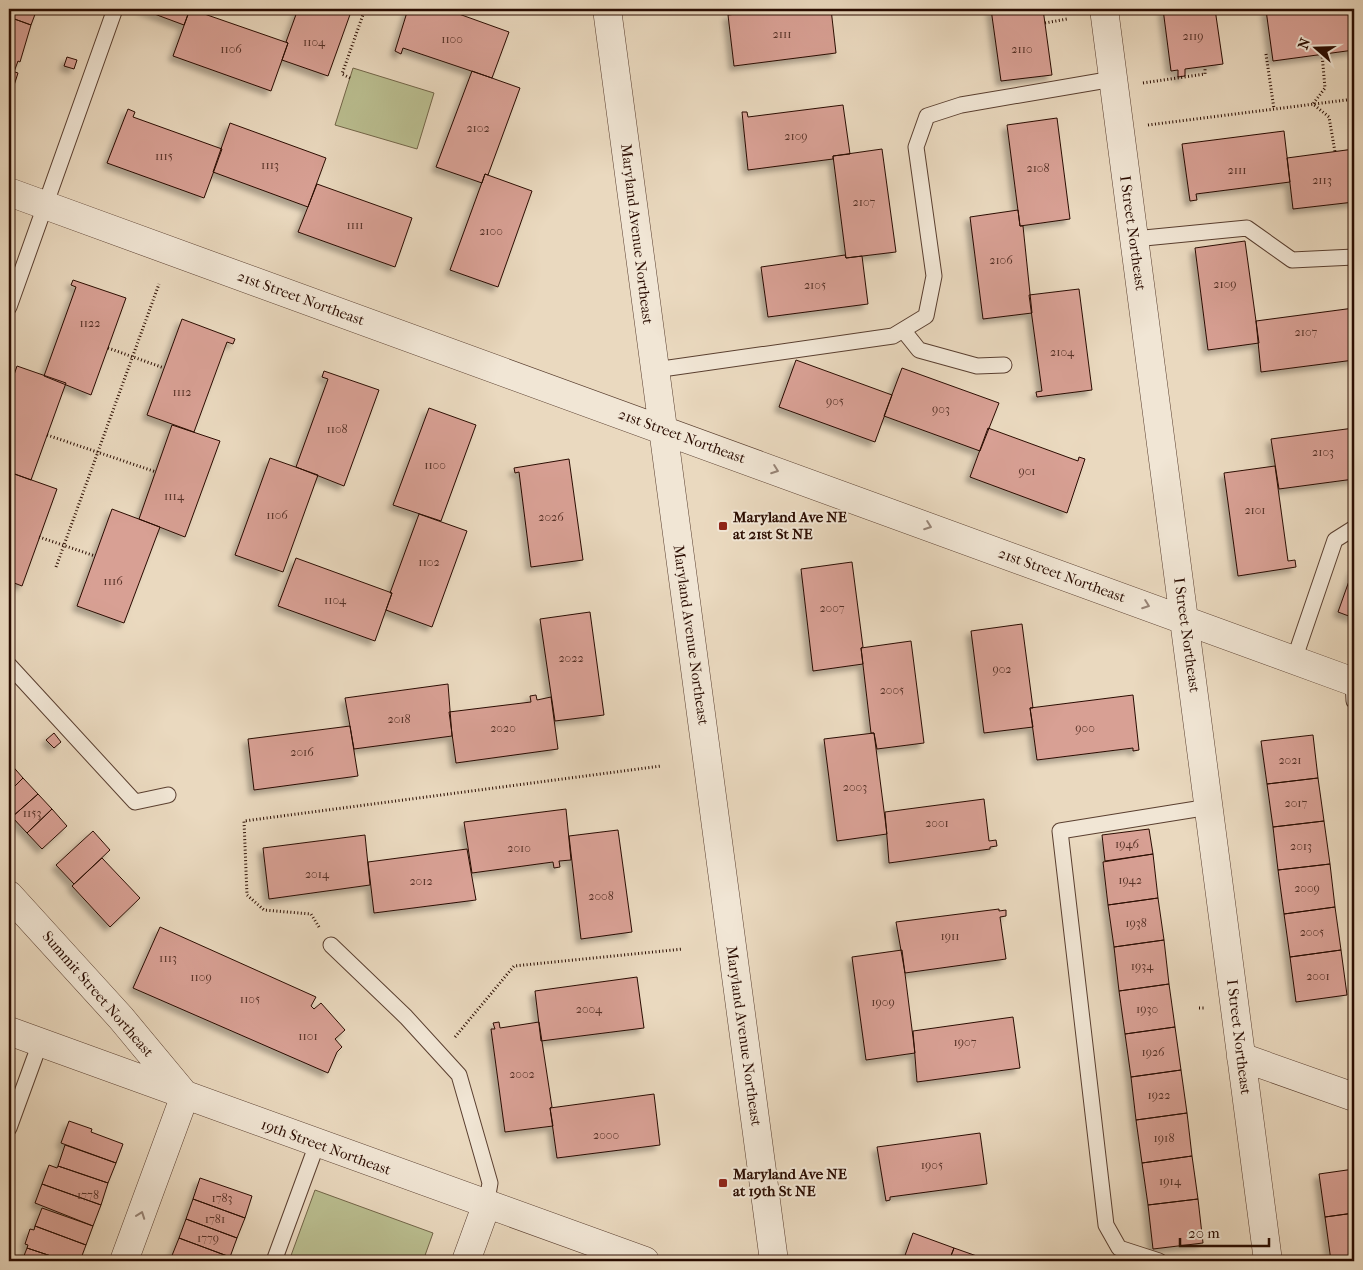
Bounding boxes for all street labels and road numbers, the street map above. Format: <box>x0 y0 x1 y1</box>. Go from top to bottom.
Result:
street label: Maryland Avenue Northeast <box>617 143 657 326</box>
street label: I Street Northeast <box>1116 174 1150 292</box>
street label: 21st Street Northeast <box>235 267 368 330</box>
street label: 21st Street Northeast <box>616 405 749 468</box>
street label: Maryland Avenue Northeast <box>669 544 713 727</box>
street label: 21st Street Northeast <box>996 544 1129 607</box>
street label: I Street Northeast <box>1170 576 1204 694</box>
street label: Summit Street Northeast <box>38 927 158 1061</box>
street label: Maryland Avenue Northeast <box>722 945 766 1128</box>
street label: I Street Northeast <box>1223 978 1255 1096</box>
street label: 19th Street Northeast <box>259 1115 394 1179</box>

